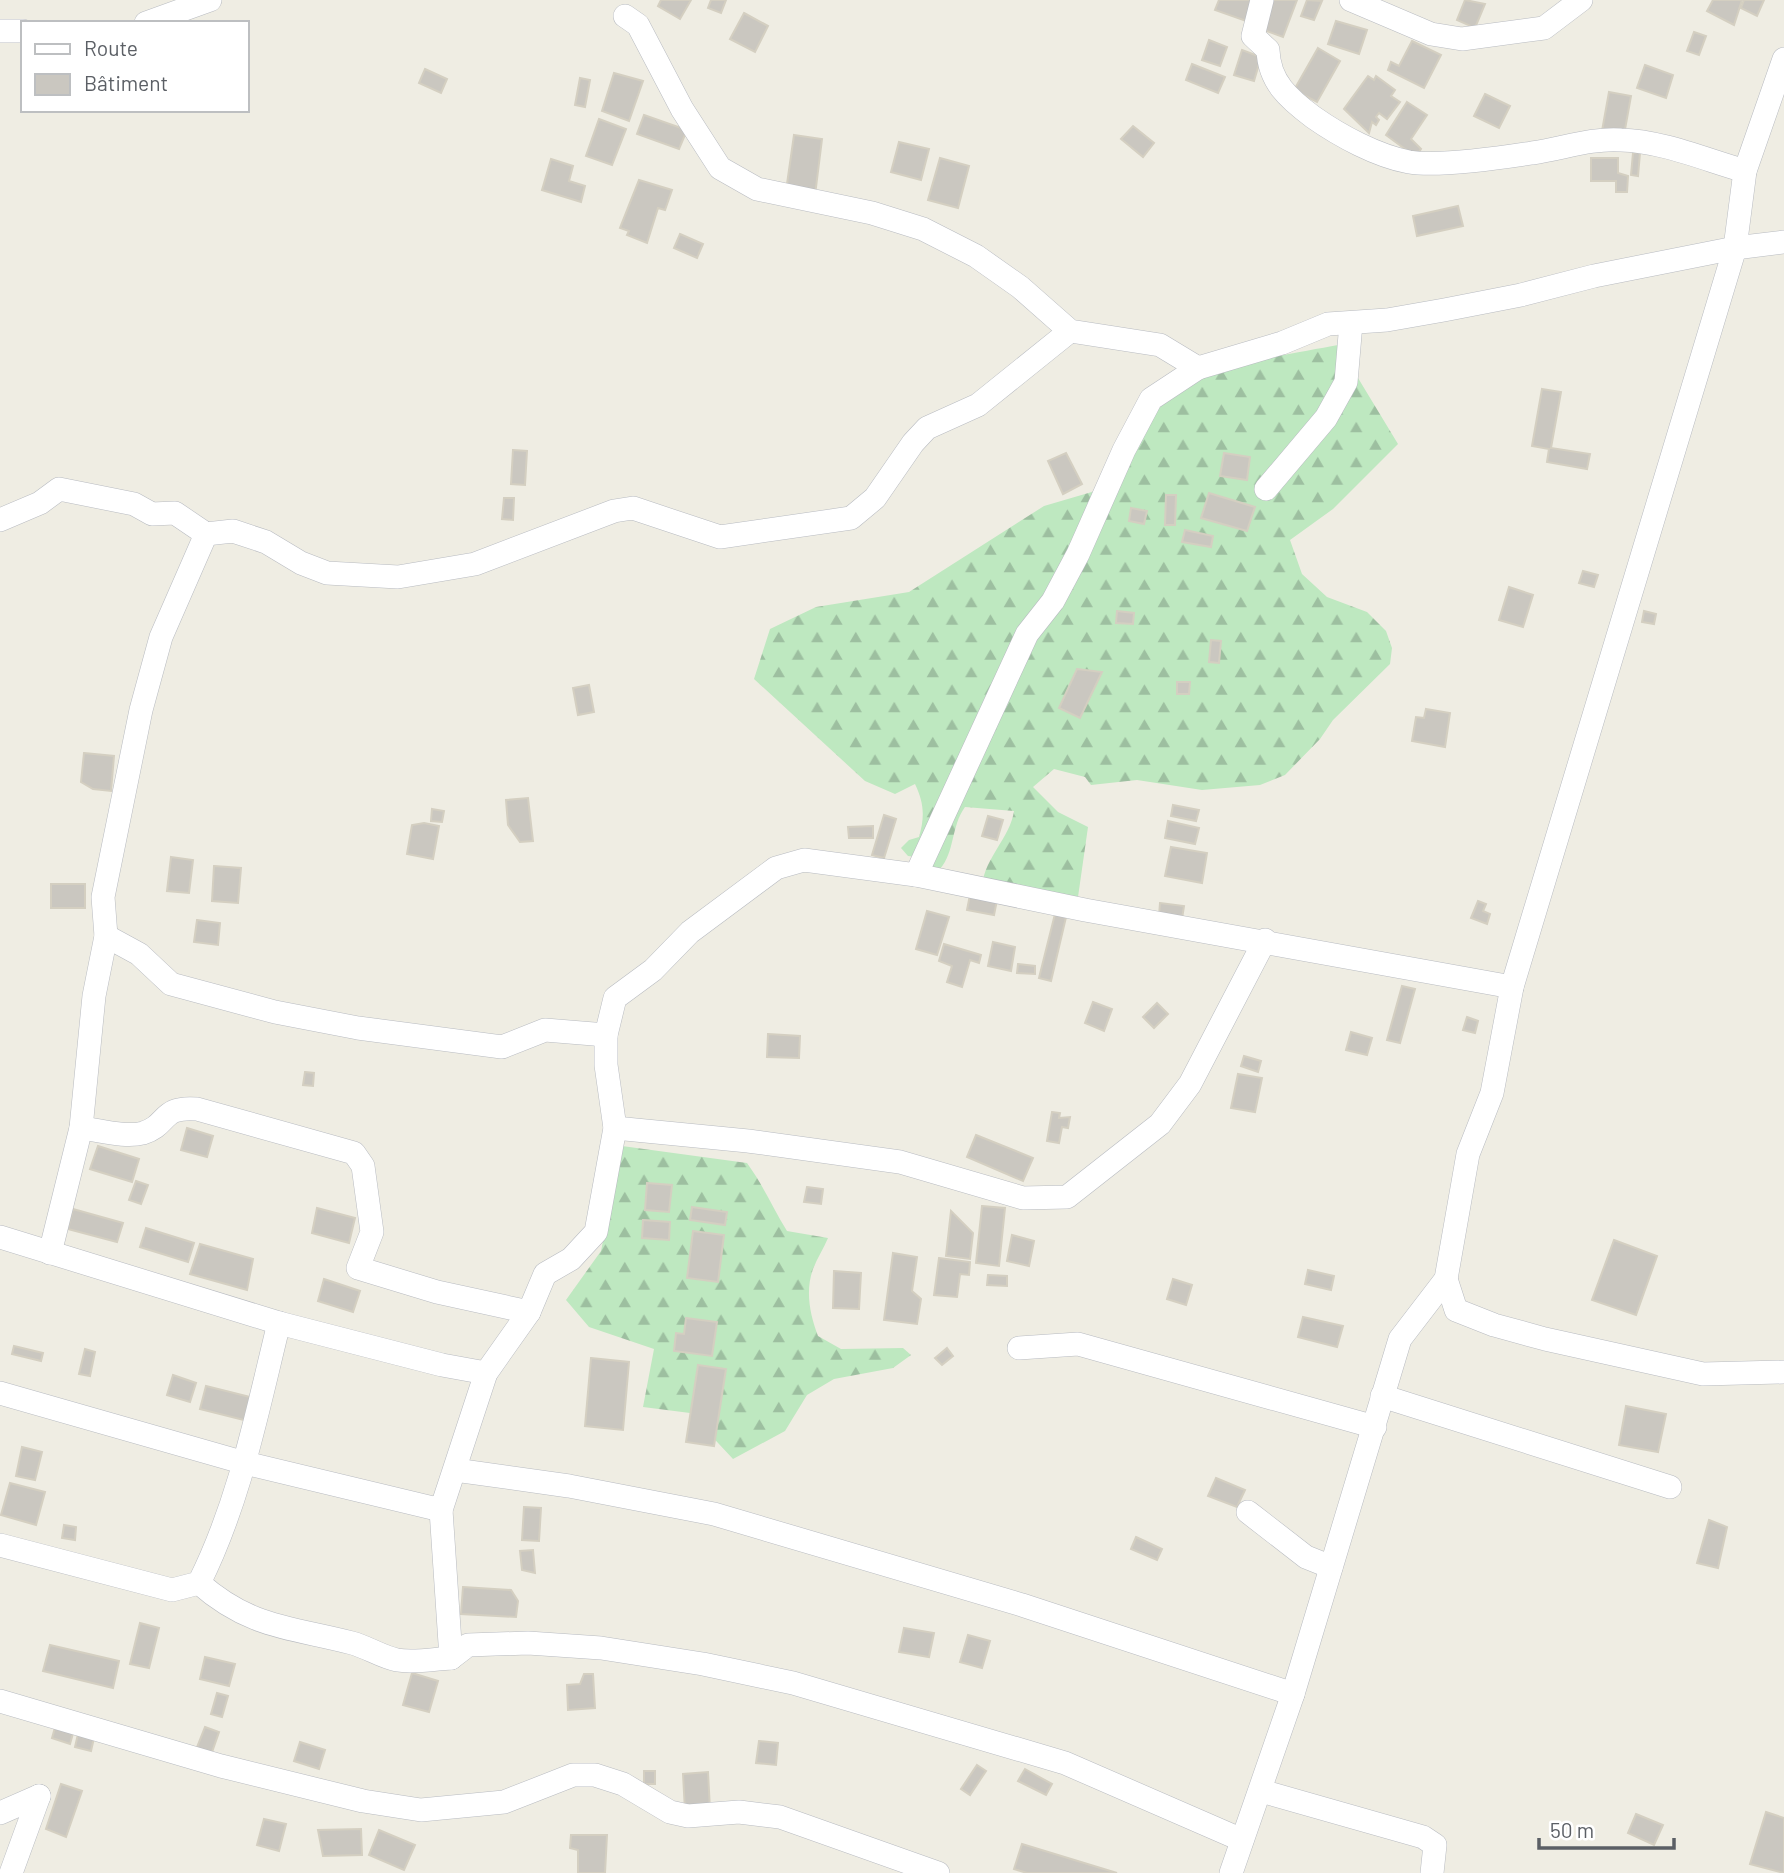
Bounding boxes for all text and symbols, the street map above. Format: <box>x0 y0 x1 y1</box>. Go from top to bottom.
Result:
legend <box>21 21 248 112</box>
text: Route <box>84 35 138 60</box>
text: Bâtiment <box>84 70 168 95</box>
scale bar <box>1539 1806 1674 1850</box>
text: 50 m <box>1550 1817 1594 1842</box>

